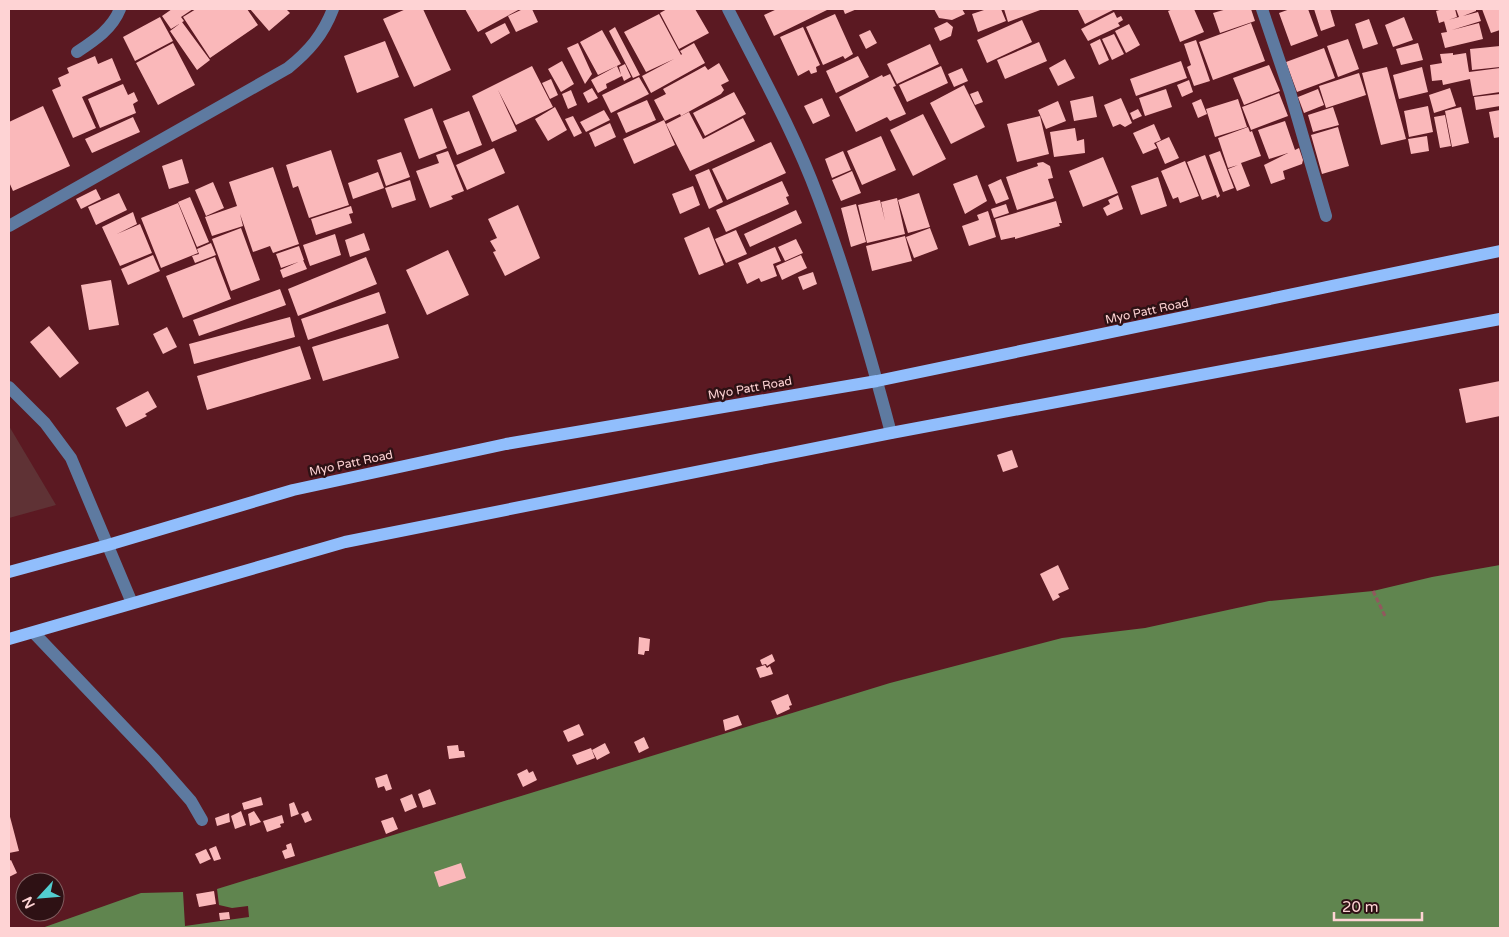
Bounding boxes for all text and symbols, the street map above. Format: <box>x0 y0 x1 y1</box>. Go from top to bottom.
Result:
street label: Myo Patt Road <box>1104 295 1190 327</box>
street label: Myo Patt Road <box>707 374 793 402</box>
street label: Myo Patt Road <box>308 447 394 479</box>
north arrow <box>15 872 65 922</box>
scale bar <box>1334 890 1422 922</box>
text: N <box>19 894 39 911</box>
text: 20 m <box>1342 898 1379 916</box>

